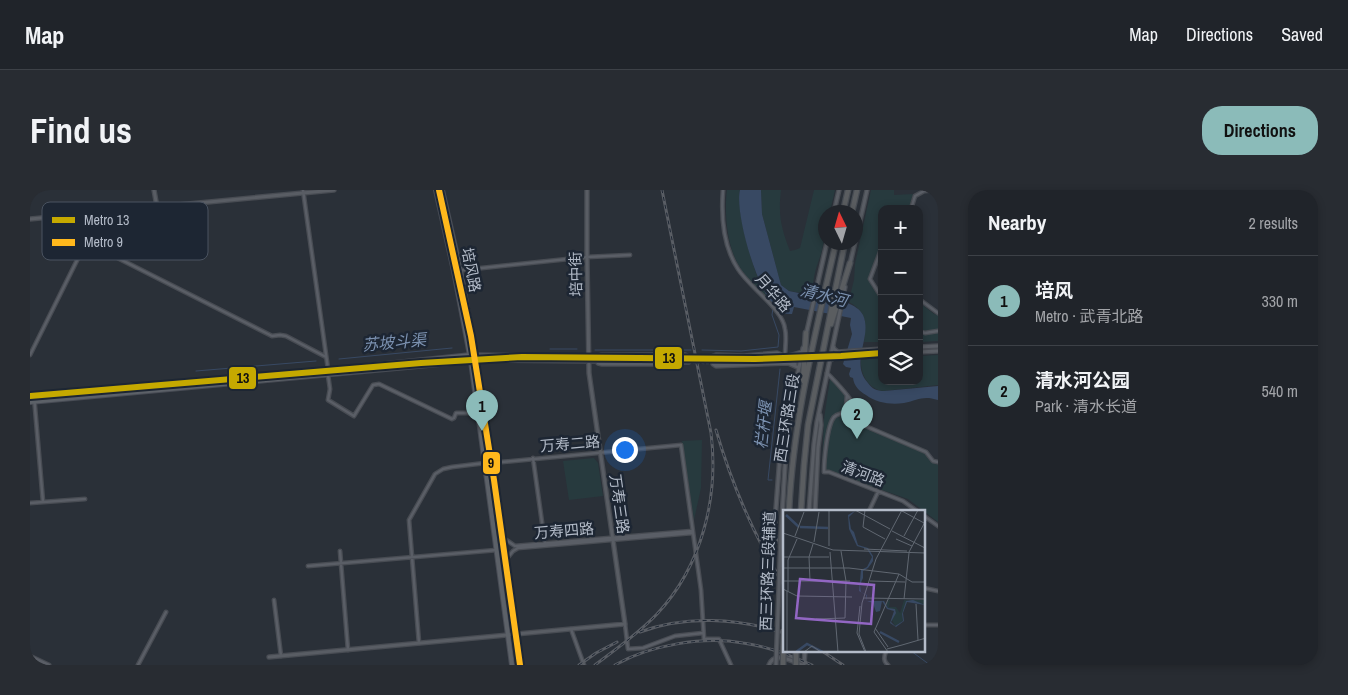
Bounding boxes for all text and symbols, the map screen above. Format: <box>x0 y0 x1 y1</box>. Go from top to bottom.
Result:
text: Map <box>25 19 64 51</box>
text: Map <box>1129 22 1158 47</box>
text: Directions <box>1186 22 1253 47</box>
text: Saved <box>1281 22 1323 47</box>
button: Directions <box>1202 106 1318 155</box>
text: Find us <box>30 107 132 154</box>
legend <box>42 202 208 260</box>
north arrow <box>818 205 863 250</box>
map controls <box>878 205 923 385</box>
button: + <box>878 205 923 250</box>
text: Nearby <box>988 208 1046 237</box>
text: Metro 13 <box>84 211 129 229</box>
text: 2 results <box>1248 212 1298 234</box>
text: Metro 9 <box>84 233 123 251</box>
street label: 培风路 <box>457 246 486 294</box>
button: − <box>878 250 923 295</box>
street label: 培中街 <box>565 251 586 297</box>
street label: 月华路 <box>751 269 796 317</box>
text: 培风 <box>1035 277 1073 303</box>
water label: 清水河 <box>798 279 853 312</box>
text: 1 <box>1000 290 1008 312</box>
text: 330 m <box>1262 290 1298 312</box>
button: locate <box>878 295 923 340</box>
text: Metro · 武青北路 <box>1035 305 1143 327</box>
water label: 苏坡斗渠 <box>361 328 429 356</box>
button: layers <box>878 340 923 385</box>
line badge: 13 <box>654 346 683 370</box>
text: 13 <box>663 349 675 367</box>
line badge: 13 <box>228 366 257 390</box>
text: 清水河公园 <box>1035 367 1130 393</box>
text: 13 <box>237 369 249 387</box>
street label: 西三环路三段 <box>769 372 804 464</box>
text: 2 <box>1000 380 1008 402</box>
text: 540 m <box>1262 380 1298 402</box>
pin: 1 <box>466 390 498 431</box>
text: Park · 清水长道 <box>1035 395 1137 417</box>
water label: 栏杆堰 <box>750 397 777 450</box>
pin: 2 <box>841 398 873 439</box>
street label: 万寿二路 <box>539 430 601 457</box>
your location <box>612 437 638 463</box>
line badge: 9 <box>482 451 501 475</box>
text: 9 <box>488 454 494 472</box>
street label: 清河路 <box>838 456 888 491</box>
street label: 万寿三路 <box>605 473 634 535</box>
inset map <box>783 510 926 652</box>
street label: 西三环路三段辅道 <box>755 511 780 631</box>
street label: 万寿四路 <box>533 517 595 544</box>

